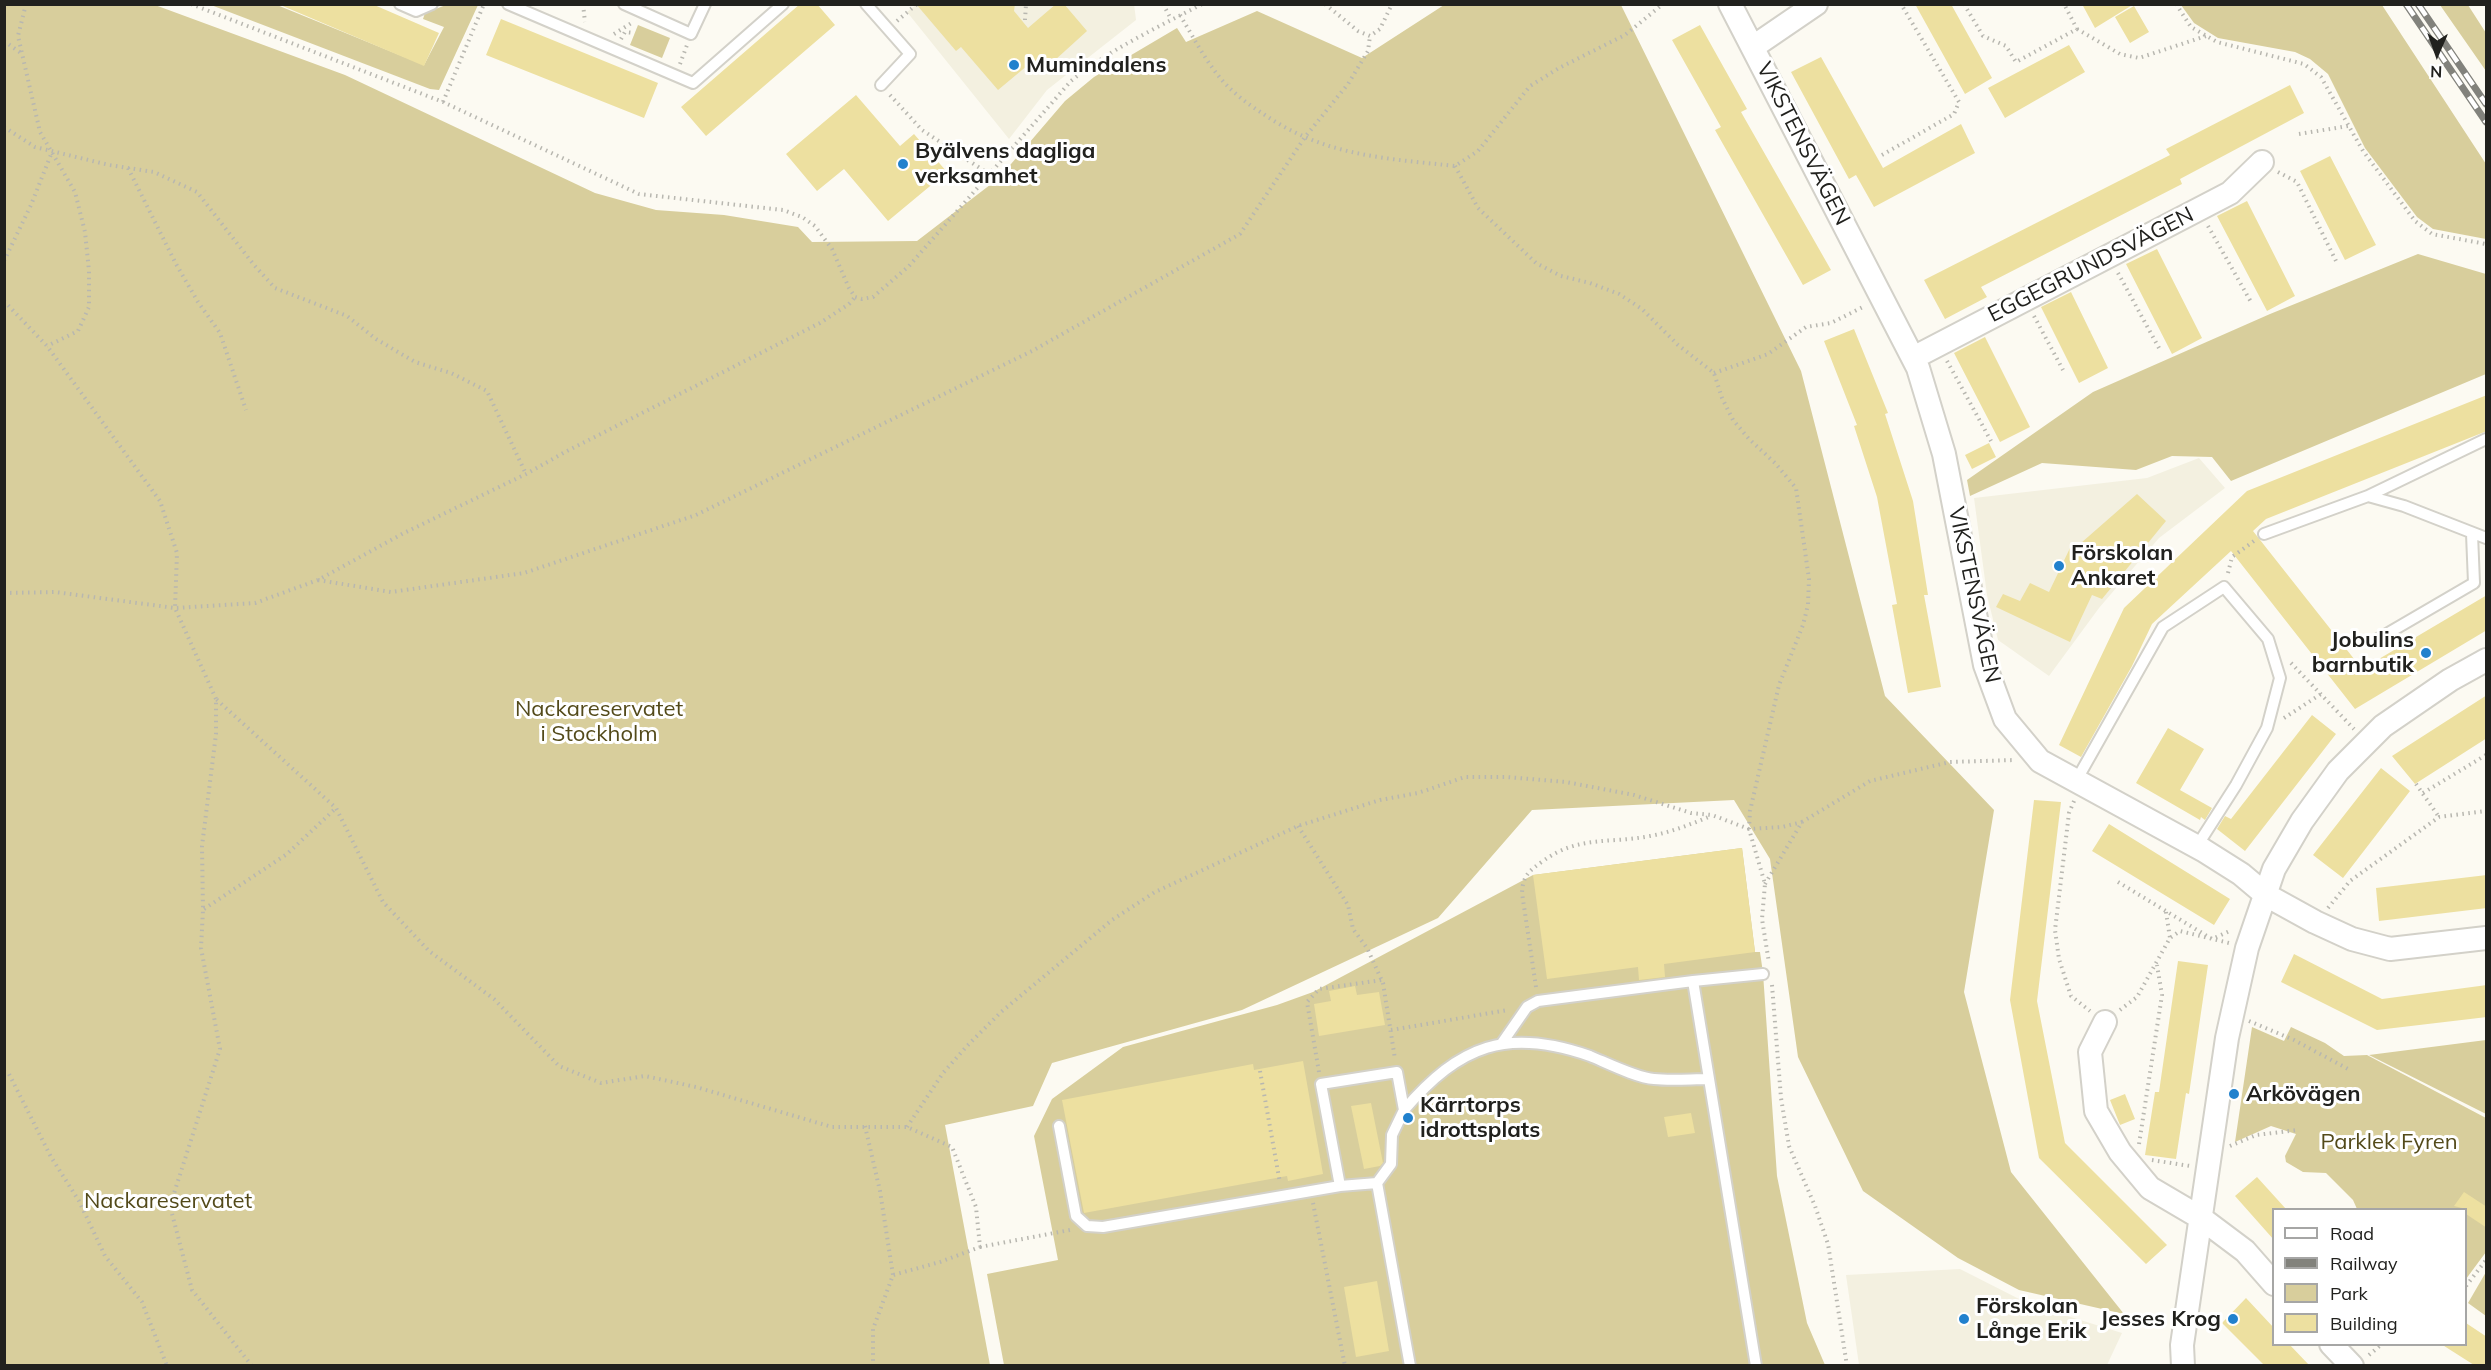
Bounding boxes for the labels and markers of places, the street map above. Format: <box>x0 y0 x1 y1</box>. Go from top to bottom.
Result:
place label: Mumindalens <box>1026 52 1166 78</box>
marker: Mumindalens <box>1007 58 1021 72</box>
place label: Byälvens dagliga verksamhet <box>915 138 1095 190</box>
marker: Byälvens dagliga verksamhet <box>896 157 910 171</box>
place label: Förskolan Ankaret <box>2071 540 2173 592</box>
marker: Förskolan Ankaret <box>2052 559 2066 573</box>
place label: Jobulins barnbutik <box>2312 627 2414 678</box>
marker: Jobulins barnbutik <box>2419 646 2433 660</box>
place label: Arkövägen <box>2246 1081 2360 1107</box>
marker: Arkövägen <box>2227 1087 2241 1101</box>
place label: Kärrtorps idrottsplats <box>1420 1092 1540 1144</box>
marker: Kärrtorps idrottsplats <box>1401 1111 1415 1125</box>
place label: Förskolan Långe Erik <box>1976 1293 2087 1344</box>
place label: Jesses Krog <box>2100 1306 2221 1332</box>
marker: Förskolan Långe Erik <box>1957 1312 1971 1326</box>
marker: Jesses Krog <box>2226 1312 2240 1326</box>

